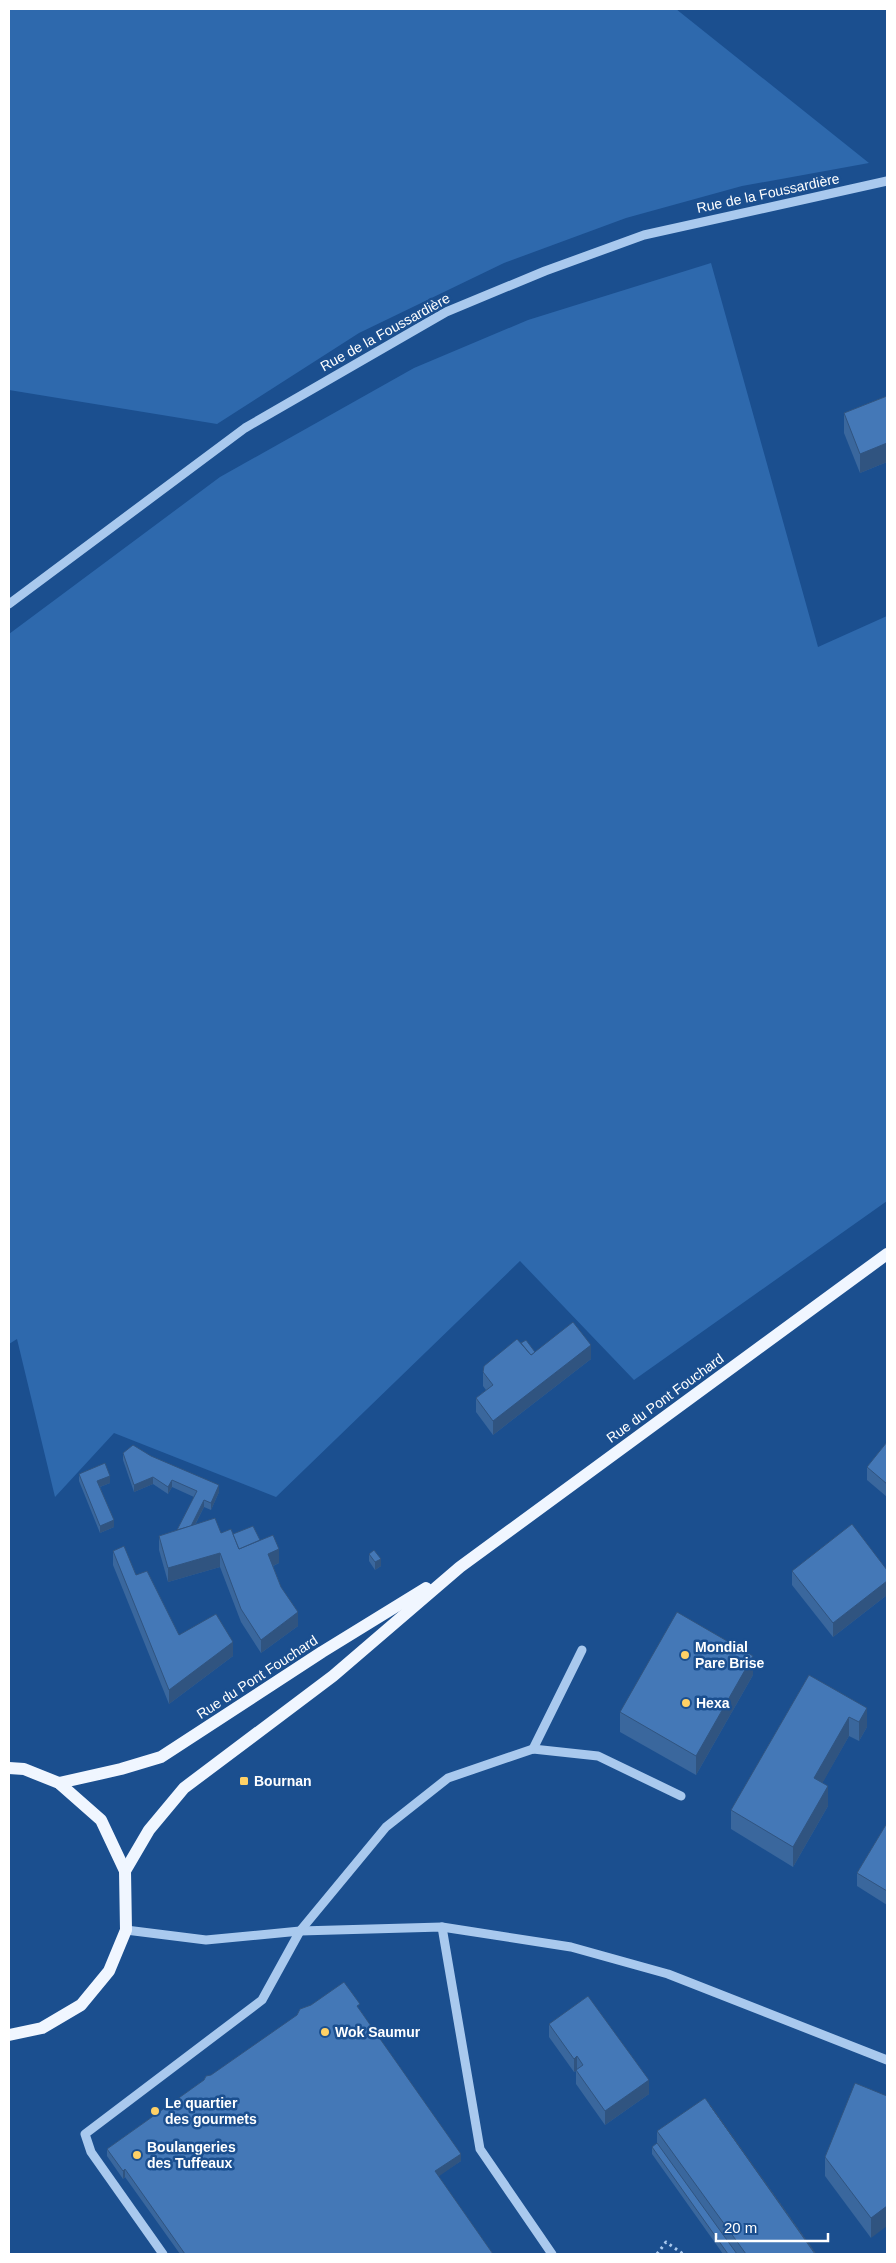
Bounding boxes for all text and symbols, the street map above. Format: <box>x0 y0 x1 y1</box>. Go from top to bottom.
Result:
street label: Rue de la Foussardière <box>695 170 841 216</box>
street label: Rue de la Foussardière <box>317 290 453 374</box>
street label: Rue du Pont Fouchard <box>603 1350 727 1446</box>
street label: Rue du Pont Fouchard <box>194 1632 320 1722</box>
place label: Mondial Pare Brise <box>695 1639 764 1671</box>
marker: Mondial Pare Brise <box>679 1649 691 1661</box>
place label: Hexa <box>696 1695 730 1711</box>
marker: Hexa <box>680 1697 692 1709</box>
place label: Bournan <box>254 1773 312 1789</box>
marker: Bournan <box>238 1775 250 1787</box>
place label: Wok Saumur <box>335 2024 421 2040</box>
marker: Wok Saumur <box>319 2026 331 2038</box>
place label: Le quartier des gourmets <box>165 2095 257 2127</box>
marker: Le quartier des gourmets <box>149 2105 161 2117</box>
place label: Boulangeries des Tuffeaux <box>147 2139 236 2171</box>
marker: Boulangeries des Tuffeaux <box>131 2149 143 2161</box>
scale bar <box>716 2210 828 2242</box>
text: 20 m <box>724 2219 757 2236</box>

